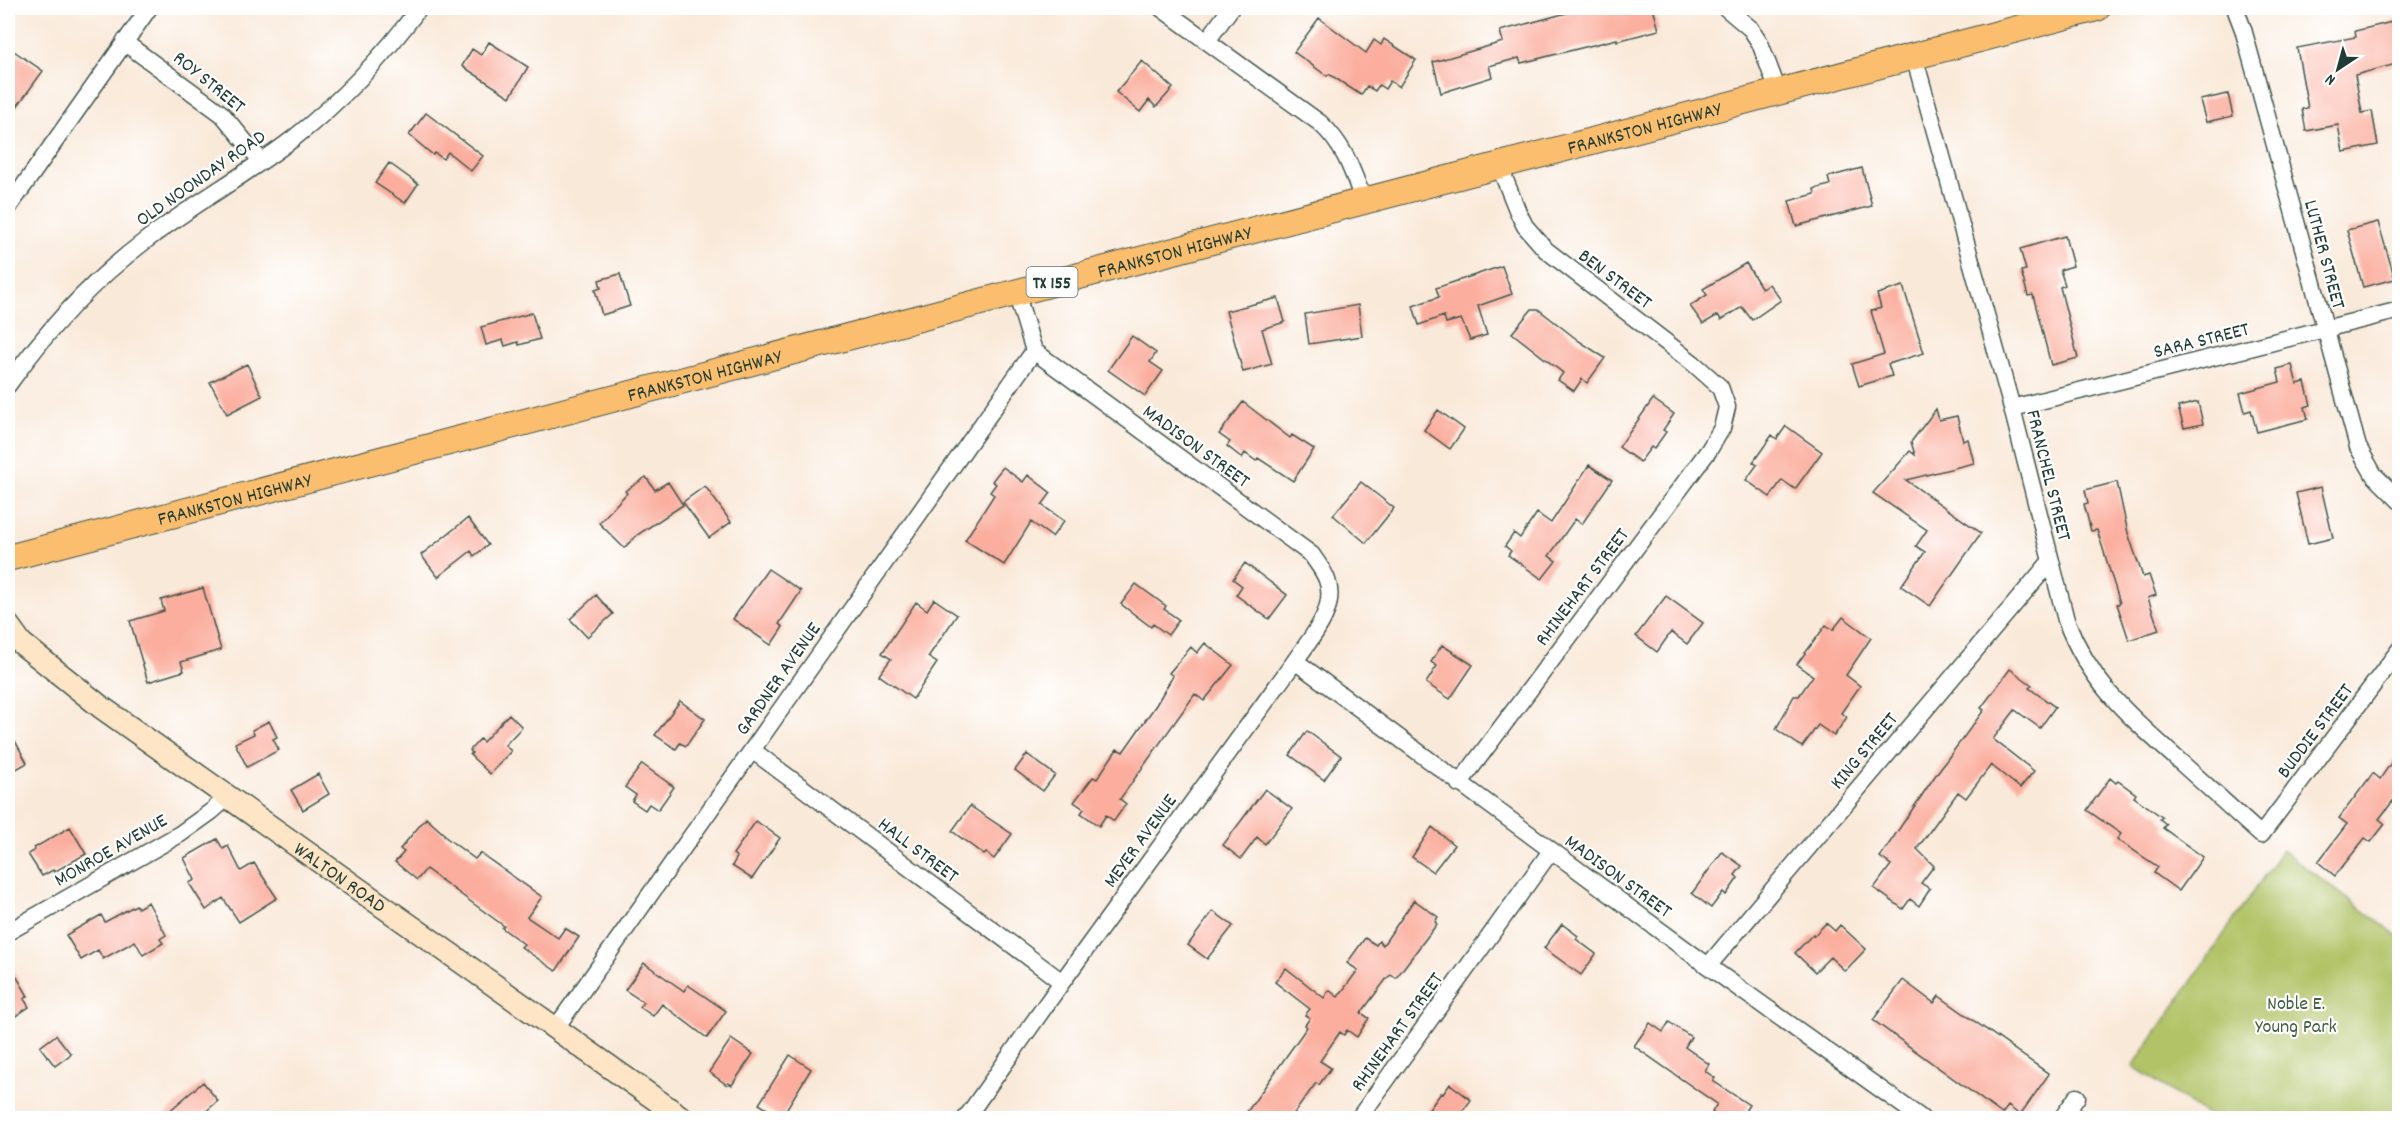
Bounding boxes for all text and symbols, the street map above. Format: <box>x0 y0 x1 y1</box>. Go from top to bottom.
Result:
north arrow <box>2308 39 2368 99</box>
street label: ROY STREET <box>166 45 250 121</box>
text: N <box>2321 67 2341 91</box>
street label: FRANKSTON HIGHWAY <box>1565 96 1726 164</box>
street label: OLD NOONDAY ROAD <box>131 124 272 235</box>
street label: LUTHER STREET <box>2295 197 2351 313</box>
street label: FRANKSTON HIGHWAY <box>1095 220 1256 288</box>
street label: BEN STREET <box>1572 243 1657 317</box>
road number: TX 155 <box>1026 267 1078 297</box>
street label: SARA STREET <box>2151 317 2253 367</box>
street label: FRANKSTON HIGHWAY <box>625 344 786 411</box>
street label: MADISON STREET <box>1136 399 1255 496</box>
street label: FRANCHEL STREET <box>2017 407 2077 544</box>
street label: FRANKSTON HIGHWAY <box>155 467 316 535</box>
street label: RHINEHART STREET <box>1530 523 1637 653</box>
street label: GARDNER AVENUE <box>730 617 829 742</box>
street label: BUDDIE STREET <box>2271 679 2361 785</box>
street label: KING STREET <box>1825 707 1906 796</box>
street label: MEYER AVENUE <box>1098 789 1185 894</box>
street label: MONROE AVENUE <box>50 808 173 895</box>
street label: HALL STREET <box>871 812 963 891</box>
street label: MADISON STREET <box>1558 829 1677 926</box>
street label: WALTON ROAD <box>287 837 391 921</box>
street label: RHINEHART STREET <box>1346 967 1451 1098</box>
park label: Noble E. Young Park <box>2255 991 2337 1042</box>

